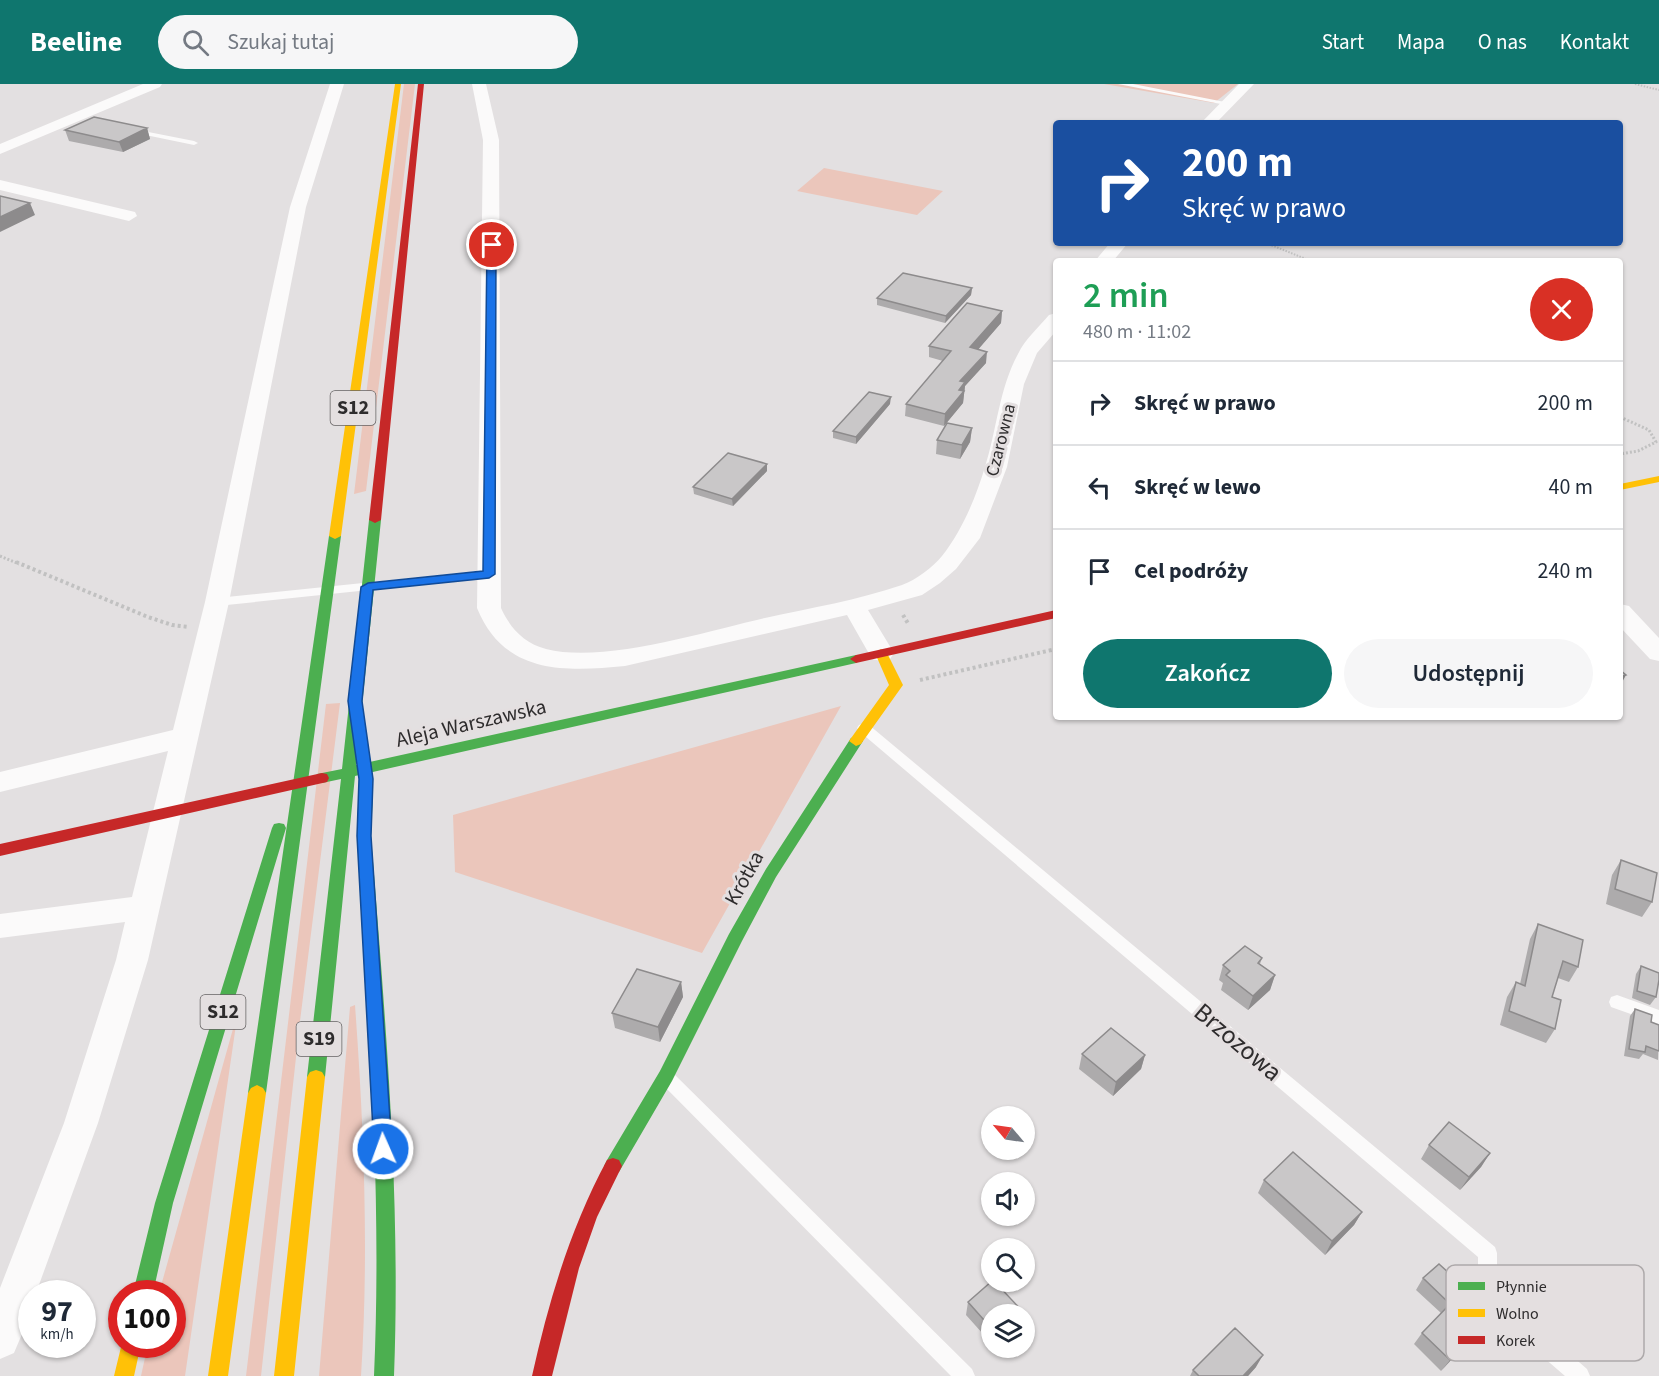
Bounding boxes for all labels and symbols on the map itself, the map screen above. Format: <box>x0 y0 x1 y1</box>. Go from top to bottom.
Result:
pin <box>466 219 517 270</box>
road number: S12 <box>330 391 376 425</box>
street label: Czarowna <box>980 401 1022 479</box>
street label: Aleja Warszawska <box>393 691 549 755</box>
street label: Krótka <box>717 845 771 911</box>
street label: Brzozowa <box>1186 994 1290 1090</box>
road number: S12 <box>200 995 246 1029</box>
road number: S19 <box>296 1022 342 1056</box>
north arrow <box>981 1106 1035 1160</box>
position arrow <box>351 1117 415 1181</box>
legend <box>1446 1265 1644 1361</box>
text: Płynnie <box>1496 1276 1547 1298</box>
speed limit sign: 100 <box>108 1280 186 1358</box>
text: Wolno <box>1496 1303 1539 1325</box>
text: Korek <box>1496 1330 1535 1352</box>

